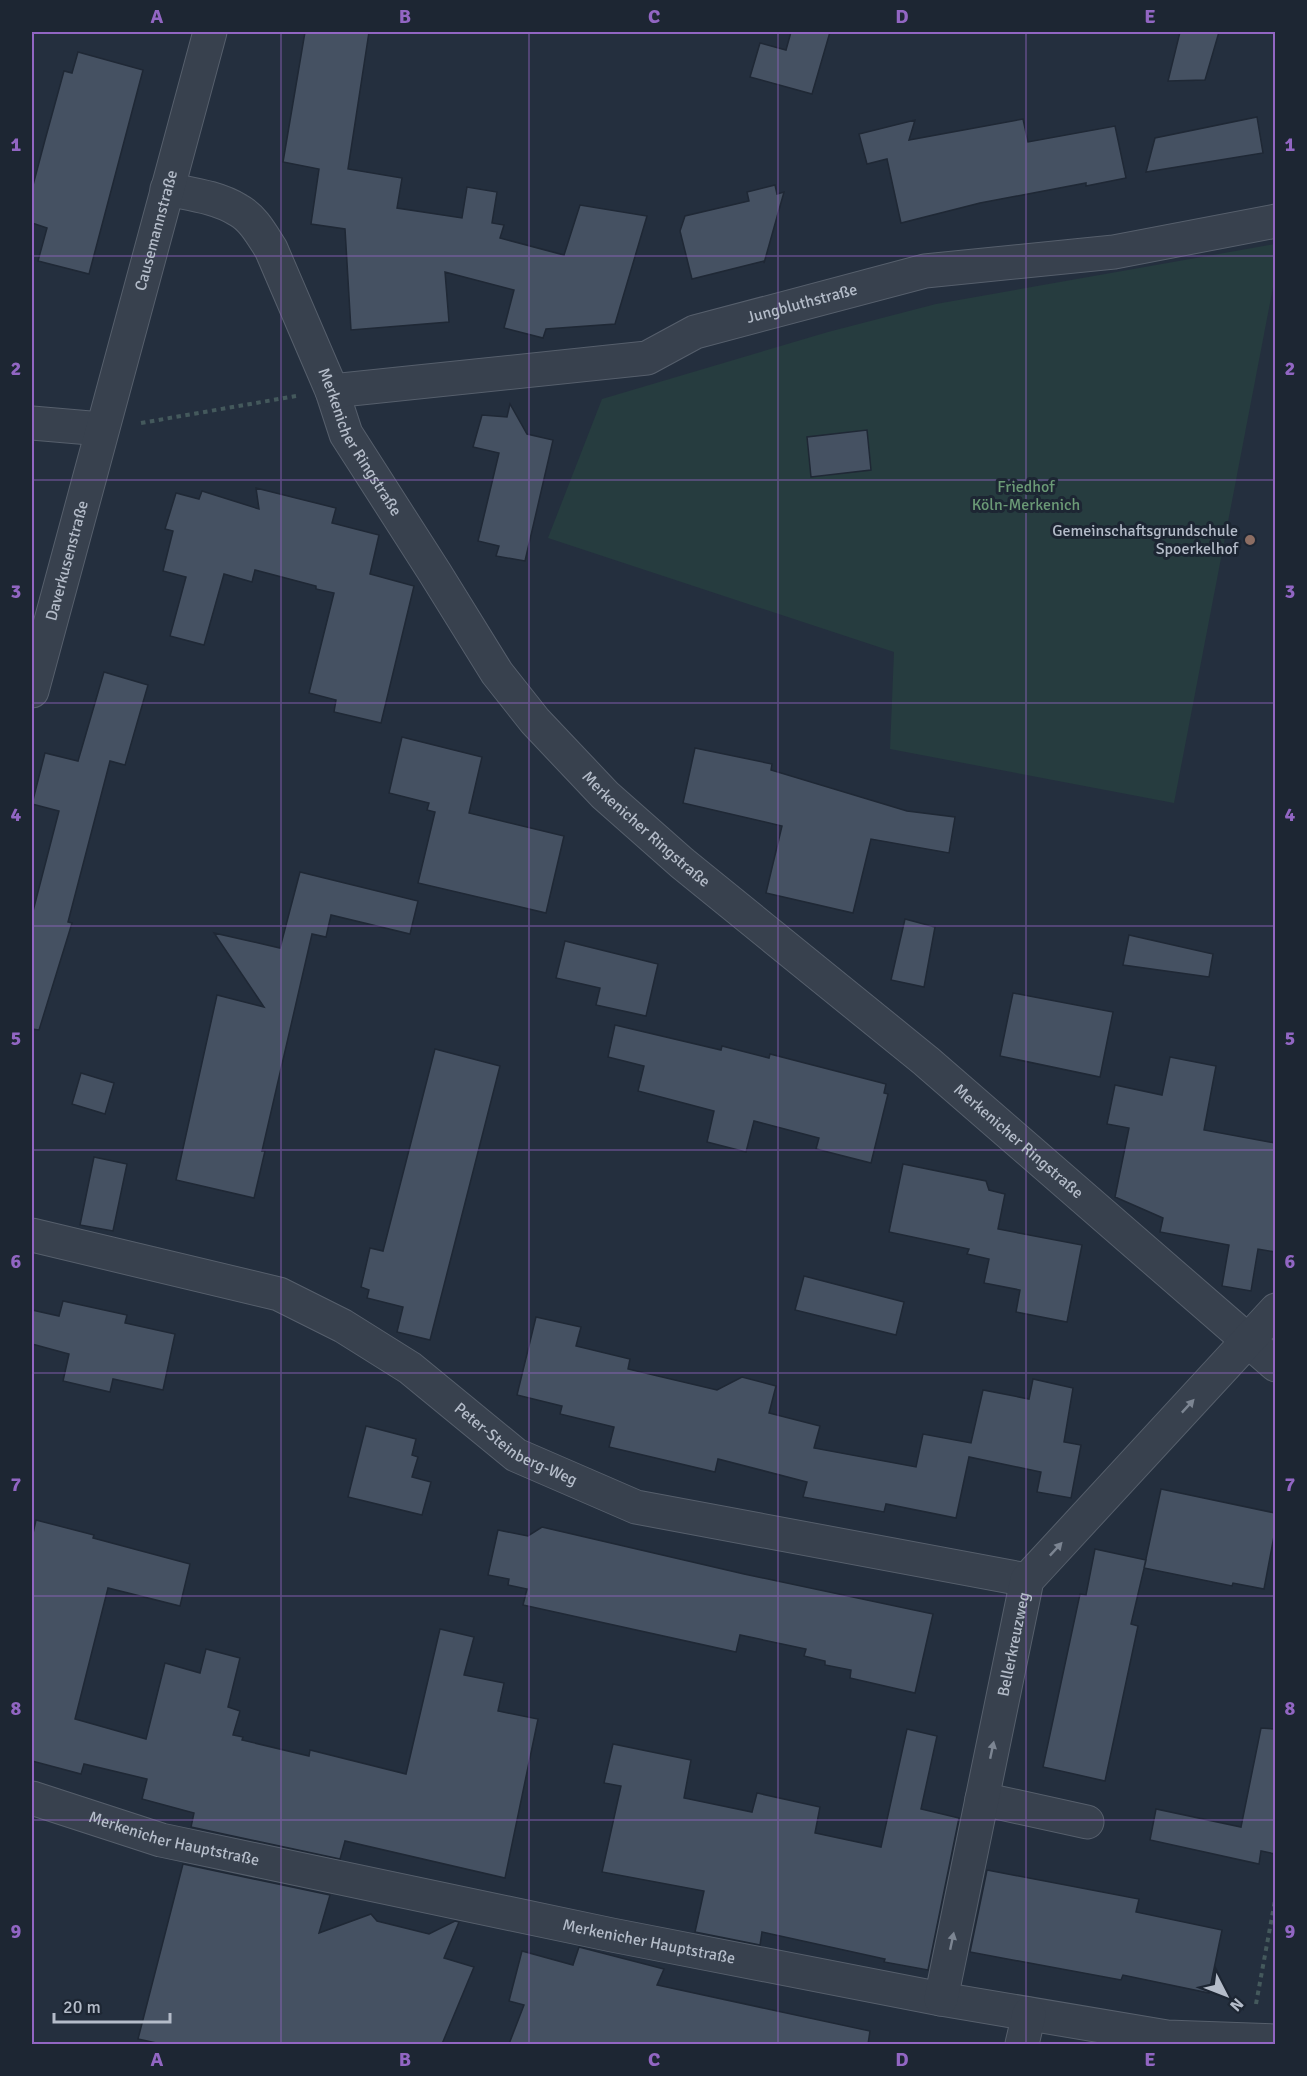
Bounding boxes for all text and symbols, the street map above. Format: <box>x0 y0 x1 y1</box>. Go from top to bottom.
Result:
text: A <box>151 4 164 29</box>
text: B <box>399 4 411 29</box>
text: C <box>648 4 660 29</box>
text: D <box>895 4 909 29</box>
text: E <box>1144 4 1156 29</box>
text: 1 <box>11 132 22 157</box>
text: 1 <box>1285 132 1296 157</box>
street label: Causemannstraße <box>131 168 182 293</box>
street label: Jungbluthstraße <box>744 279 860 328</box>
text: 2 <box>11 356 21 381</box>
text: 2 <box>1285 356 1295 381</box>
street label: Merkenicher Ringstraße <box>313 365 406 520</box>
park label: Friedhof Köln-Merkenich <box>972 477 1080 515</box>
street label: Daverkusenstraße <box>41 498 93 623</box>
place label: Gemeinschaftsgrundschule Spoerkelhof <box>1052 521 1239 559</box>
marker: Gemeinschaftsgrundschule Spoerkelhof <box>1243 533 1257 547</box>
text: 3 <box>11 579 21 604</box>
text: 3 <box>1285 579 1295 604</box>
street label: Merkenicher Ringstraße <box>578 767 714 892</box>
text: 4 <box>11 802 22 827</box>
text: 4 <box>1285 802 1296 827</box>
text: 5 <box>11 1026 21 1051</box>
text: 5 <box>1285 1026 1295 1051</box>
street label: Merkenicher Ringstraße <box>950 1080 1087 1203</box>
text: 6 <box>11 1249 22 1274</box>
text: 6 <box>1285 1249 1296 1274</box>
street label: Peter-Steinberg-Weg <box>450 1398 580 1490</box>
one-way arrow <box>1181 1399 1194 1414</box>
text: 7 <box>11 1472 22 1497</box>
text: 7 <box>1285 1472 1296 1497</box>
one-way arrow <box>1048 1542 1062 1556</box>
street label: Bellerkreuzweg <box>993 1590 1034 1698</box>
text: 8 <box>11 1696 22 1721</box>
text: 8 <box>1285 1696 1296 1721</box>
one-way arrow <box>988 1741 997 1760</box>
street label: Merkenicher Hauptstraße <box>86 1807 261 1870</box>
street label: Merkenicher Hauptstraße <box>561 1915 737 1969</box>
text: 9 <box>11 1919 22 1944</box>
text: 9 <box>1285 1919 1296 1944</box>
one-way arrow <box>948 1932 957 1951</box>
north arrow <box>1196 1965 1256 2025</box>
scale bar <box>54 1986 170 2024</box>
text: N <box>1225 1994 1248 2015</box>
text: 20 m <box>63 1996 101 2018</box>
text: A <box>151 2047 164 2072</box>
text: B <box>399 2047 411 2072</box>
text: C <box>648 2047 660 2072</box>
text: D <box>895 2047 909 2072</box>
text: E <box>1144 2047 1156 2072</box>

